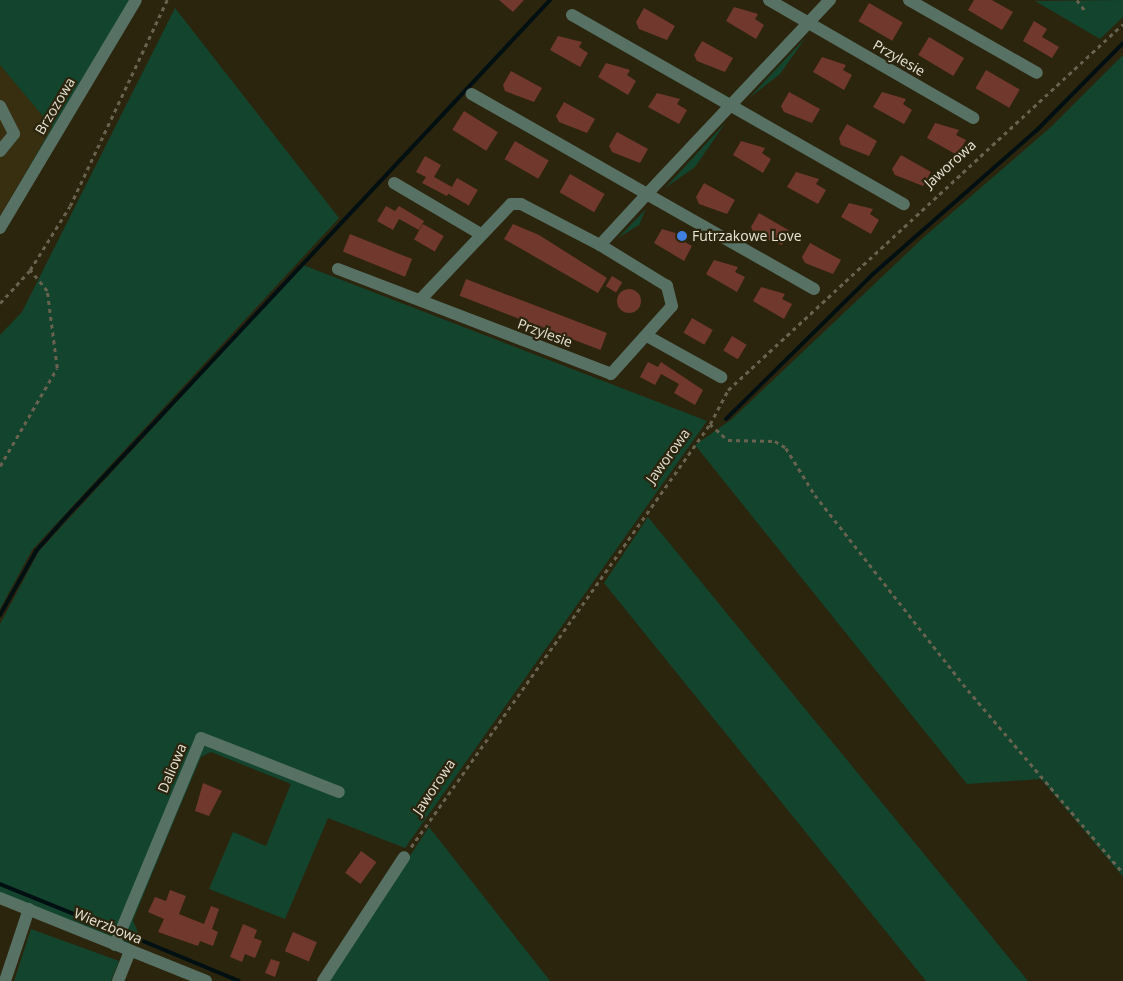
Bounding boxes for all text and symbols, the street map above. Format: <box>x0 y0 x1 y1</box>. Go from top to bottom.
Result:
street label: Przylesie <box>870 36 928 80</box>
street label: Brzozowa <box>31 75 79 137</box>
street label: Jaworowa <box>921 136 979 192</box>
place label: Futrzakowe Love <box>692 228 802 244</box>
marker: Futrzakowe Love <box>676 230 688 242</box>
street label: Przylesie <box>515 315 575 351</box>
street label: Jaworowa <box>643 425 693 487</box>
street label: Daliowa <box>154 741 190 795</box>
street label: Jaworowa <box>409 756 459 818</box>
street label: Wierzbowa <box>71 905 145 947</box>

